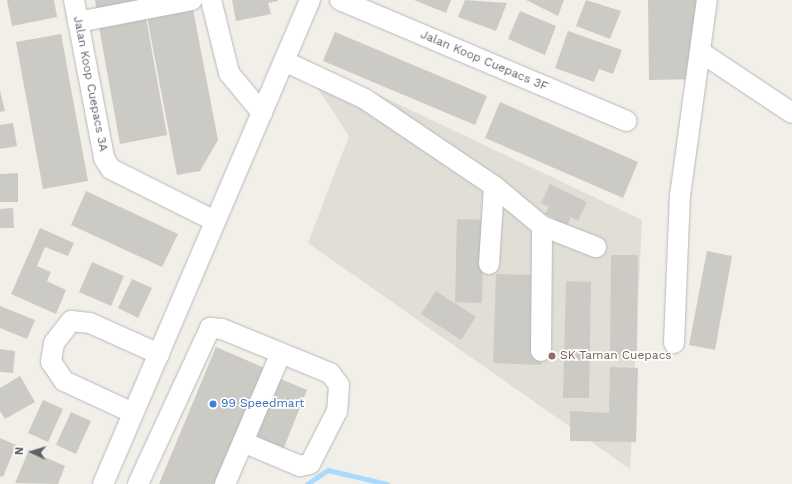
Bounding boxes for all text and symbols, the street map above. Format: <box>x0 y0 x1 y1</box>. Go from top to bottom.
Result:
street label: Jalan Koop Cuepacs 3A <box>70 15 110 153</box>
street label: Jalan Koop Cuepacs 3F <box>418 28 550 94</box>
place label: SK Taman Cuepacs <box>560 349 672 363</box>
marker: SK Taman Cuepacs <box>547 351 557 361</box>
place label: 99 Speedmart <box>221 397 304 411</box>
marker: 99 Speedmart <box>208 399 218 409</box>
north arrow <box>12 432 52 472</box>
text: N <box>13 447 26 456</box>

